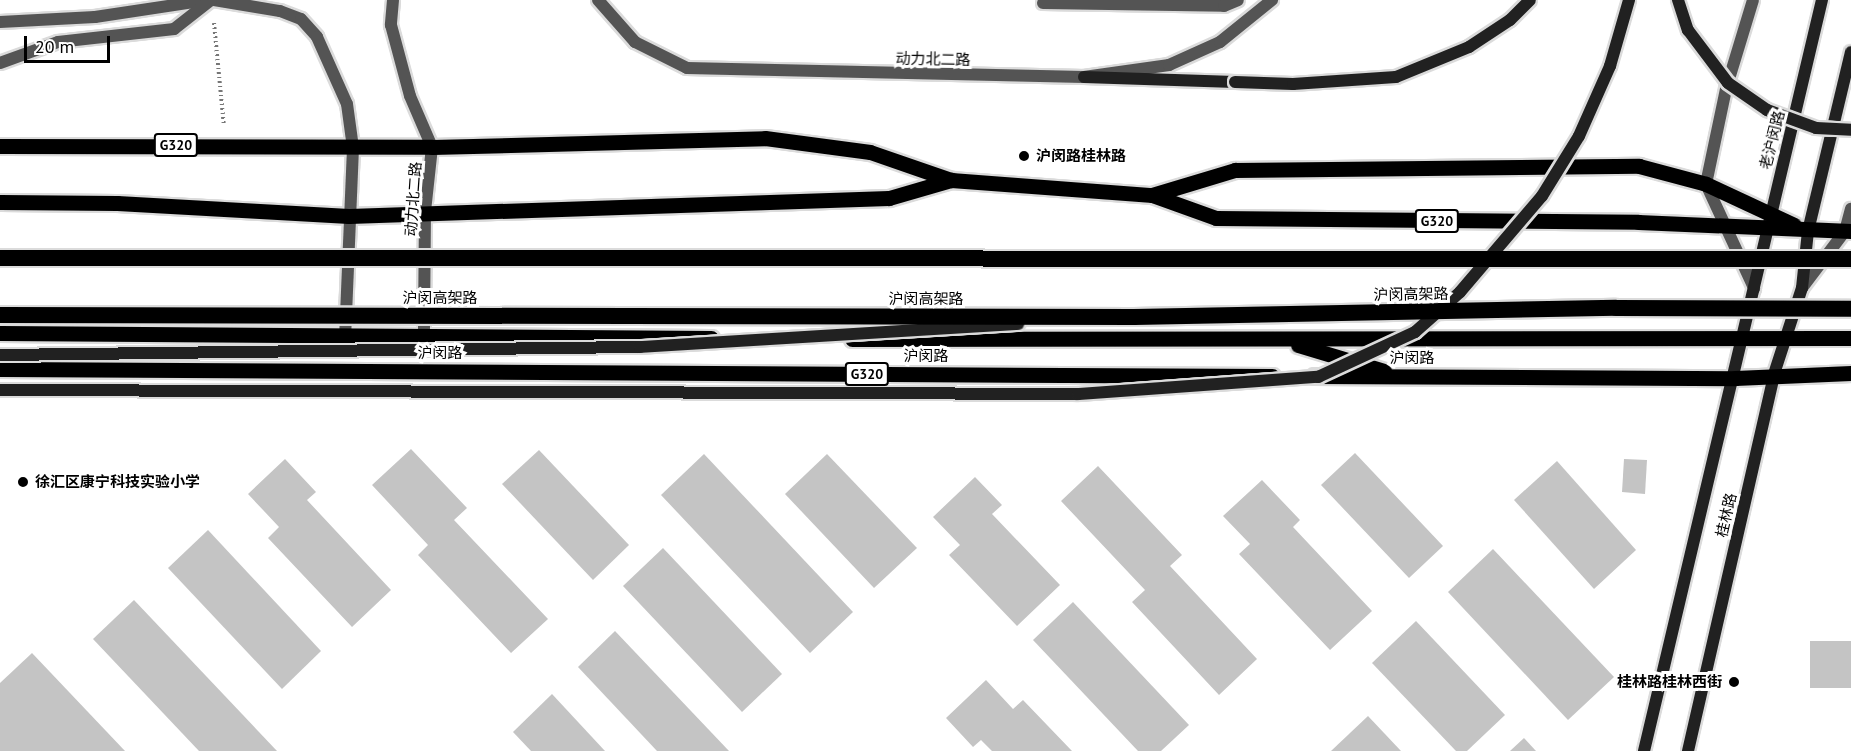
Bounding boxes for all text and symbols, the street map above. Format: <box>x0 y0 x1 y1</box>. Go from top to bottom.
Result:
scale bar <box>27 24 112 62</box>
text: 20 m <box>35 35 74 58</box>
street label: 动力北二路 <box>895 49 971 69</box>
street label: 老沪闵路 <box>1756 109 1788 171</box>
road number: G320 <box>154 134 198 156</box>
place label: 沪闵路桂林路 <box>1036 147 1126 165</box>
marker: 沪闵路桂林路 <box>1017 149 1031 163</box>
street label: 动力北二路 <box>401 161 425 237</box>
road number: G320 <box>1414 210 1460 232</box>
street label: 沪闵高架路 <box>1373 284 1449 304</box>
street label: 沪闵高架路 <box>403 289 477 307</box>
street label: 沪闵高架路 <box>889 290 963 308</box>
street label: 沪闵路 <box>418 344 462 362</box>
street label: 沪闵路 <box>904 347 948 365</box>
street label: 沪闵路 <box>1390 349 1434 367</box>
road number: G320 <box>844 363 890 385</box>
place label: 徐汇区康宁科技实验小学 <box>35 473 200 491</box>
marker: 徐汇区康宁科技实验小学 <box>16 475 30 489</box>
street label: 桂林路 <box>1712 491 1740 539</box>
place label: 桂林路桂林西街 <box>1617 673 1722 691</box>
marker: 桂林路桂林西街 <box>1727 675 1741 689</box>

